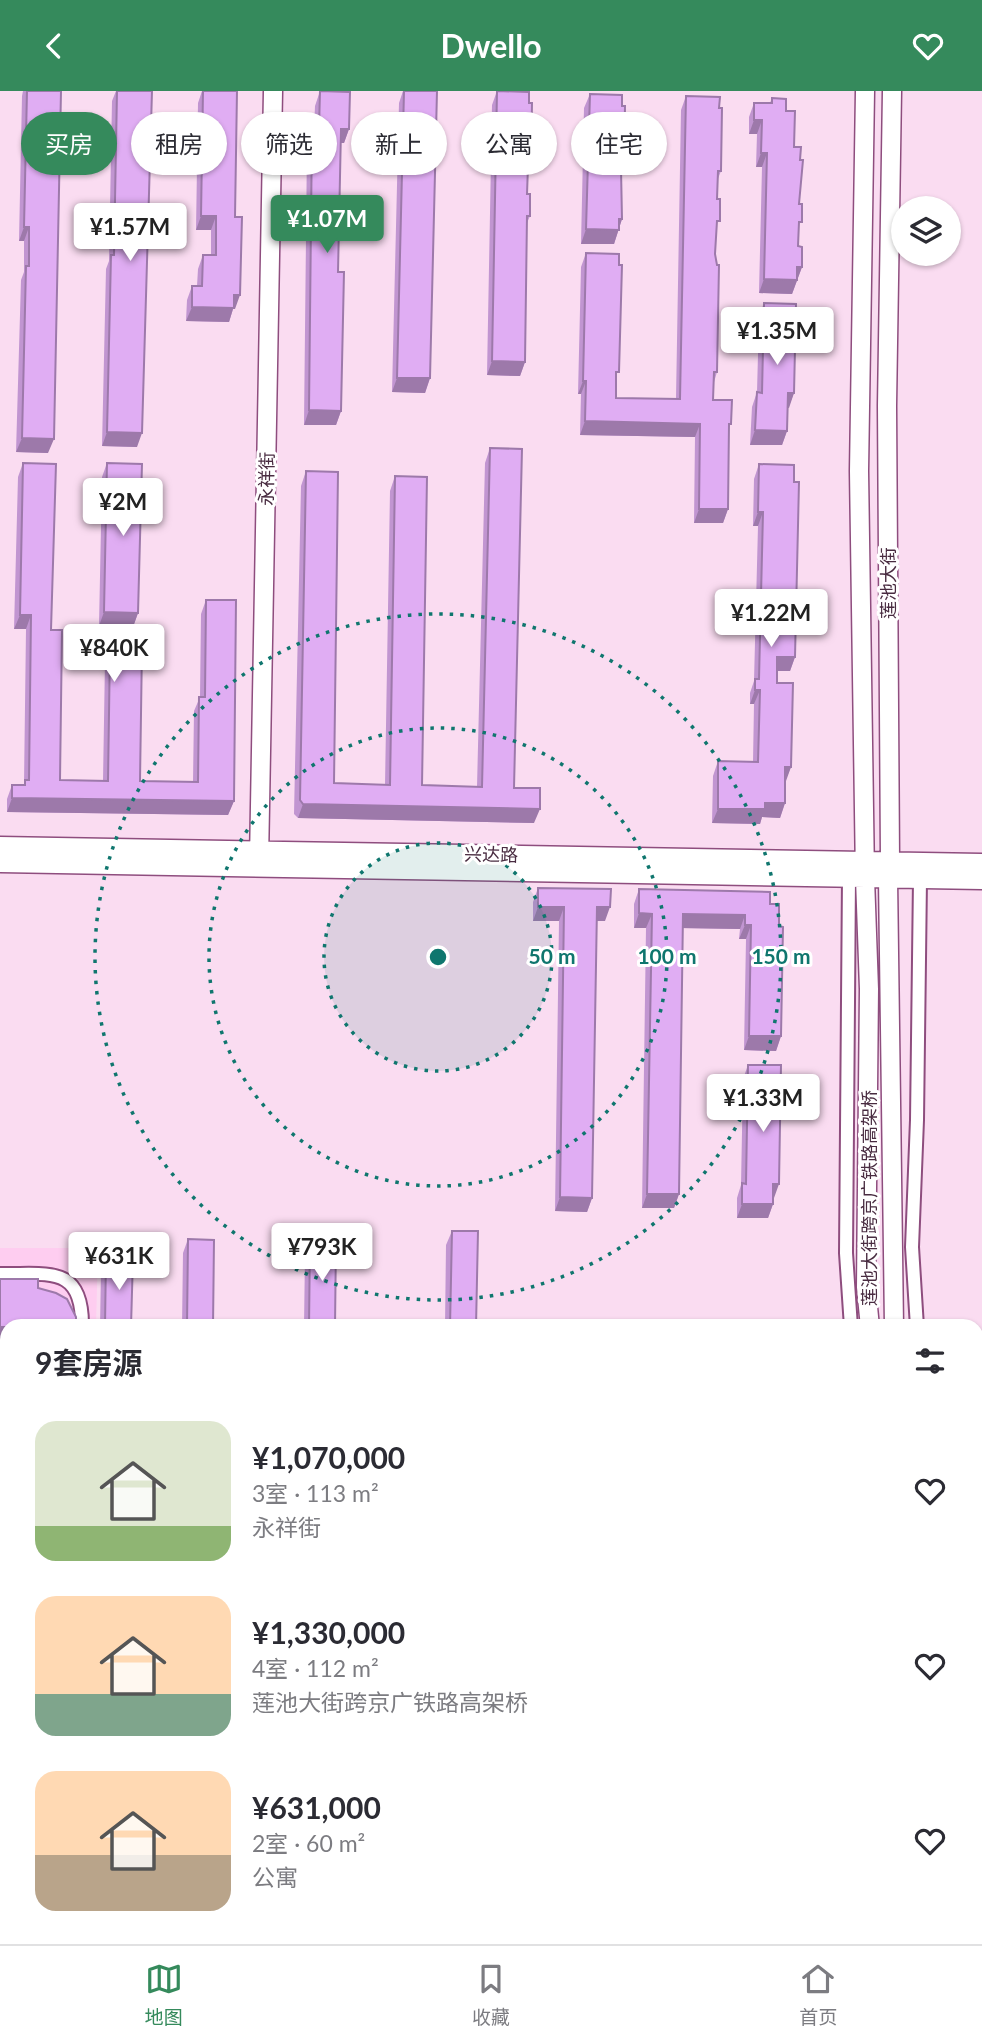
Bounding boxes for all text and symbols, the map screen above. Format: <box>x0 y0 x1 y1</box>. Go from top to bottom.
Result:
text: Dwello <box>440 26 542 65</box>
icon: back <box>35 27 73 65</box>
icon: heart <box>909 27 947 65</box>
chip: 买房 <box>21 112 117 175</box>
chip: 租房 <box>131 112 227 175</box>
chip: 筛选 <box>241 112 337 175</box>
chip: 新上 <box>351 112 447 175</box>
chip: 公寓 <box>461 112 557 175</box>
chip: 住宅 <box>571 112 667 175</box>
pin: ¥1.07M <box>270 195 384 255</box>
map controls <box>891 196 961 266</box>
button: layers <box>891 196 961 266</box>
pin: ¥1.57M <box>73 204 187 263</box>
text: ¥1.07M <box>287 204 367 232</box>
text: ¥1.57M <box>90 212 170 240</box>
pin: ¥1.35M <box>720 307 834 367</box>
text: ¥1.35M <box>737 316 817 344</box>
street label: 永祥街 <box>255 452 277 506</box>
pin: ¥2M <box>89 479 157 538</box>
text: ¥2M <box>99 487 147 515</box>
street label: 莲池大街 <box>877 547 899 619</box>
pin: ¥1.22M <box>714 589 828 649</box>
text: ¥1.22M <box>731 598 811 626</box>
pin: ¥840K <box>65 625 163 684</box>
text: ¥840K <box>79 633 149 661</box>
street label: 兴达路 <box>464 843 518 865</box>
text: 50 m <box>528 943 576 968</box>
text: 100 m <box>637 943 697 968</box>
text: 150 m <box>751 943 811 968</box>
centre of rings <box>426 945 450 969</box>
pin: ¥1.33M <box>706 1075 820 1134</box>
text: ¥1.33M <box>723 1083 803 1111</box>
street label: 莲池大街跨京广铁路高架桥 <box>858 1090 880 1306</box>
pin: ¥793K <box>273 1223 371 1283</box>
text: ¥793K <box>287 1232 357 1260</box>
pin: ¥631K <box>70 1233 168 1292</box>
text: ¥631K <box>84 1241 154 1269</box>
icon: filters <box>911 1342 949 1380</box>
text: 9套房源 <box>35 1344 142 1380</box>
text: ¥1,070,000 <box>252 1439 405 1475</box>
icon: home <box>91 1449 175 1533</box>
icon: heart <box>911 1472 949 1510</box>
text: 3室 · 113 m² <box>252 1479 379 1507</box>
text: 永祥街 <box>252 1513 321 1541</box>
text: ¥1,330,000 <box>252 1614 405 1650</box>
icon: home <box>91 1624 175 1708</box>
icon: heart <box>911 1647 949 1685</box>
text: 4室 · 112 m² <box>252 1654 379 1682</box>
text: 莲池大街跨京广铁路高架桥 <box>252 1688 528 1716</box>
text: ¥631,000 <box>252 1789 381 1825</box>
icon: home <box>91 1799 175 1883</box>
icon: heart <box>911 1822 949 1860</box>
text: 2室 · 60 m² <box>252 1829 365 1857</box>
text: 公寓 <box>252 1863 298 1891</box>
tab: 地图 <box>145 1960 183 2029</box>
tab: 收藏 <box>472 1960 510 2029</box>
tab: 首页 <box>799 1960 837 2029</box>

